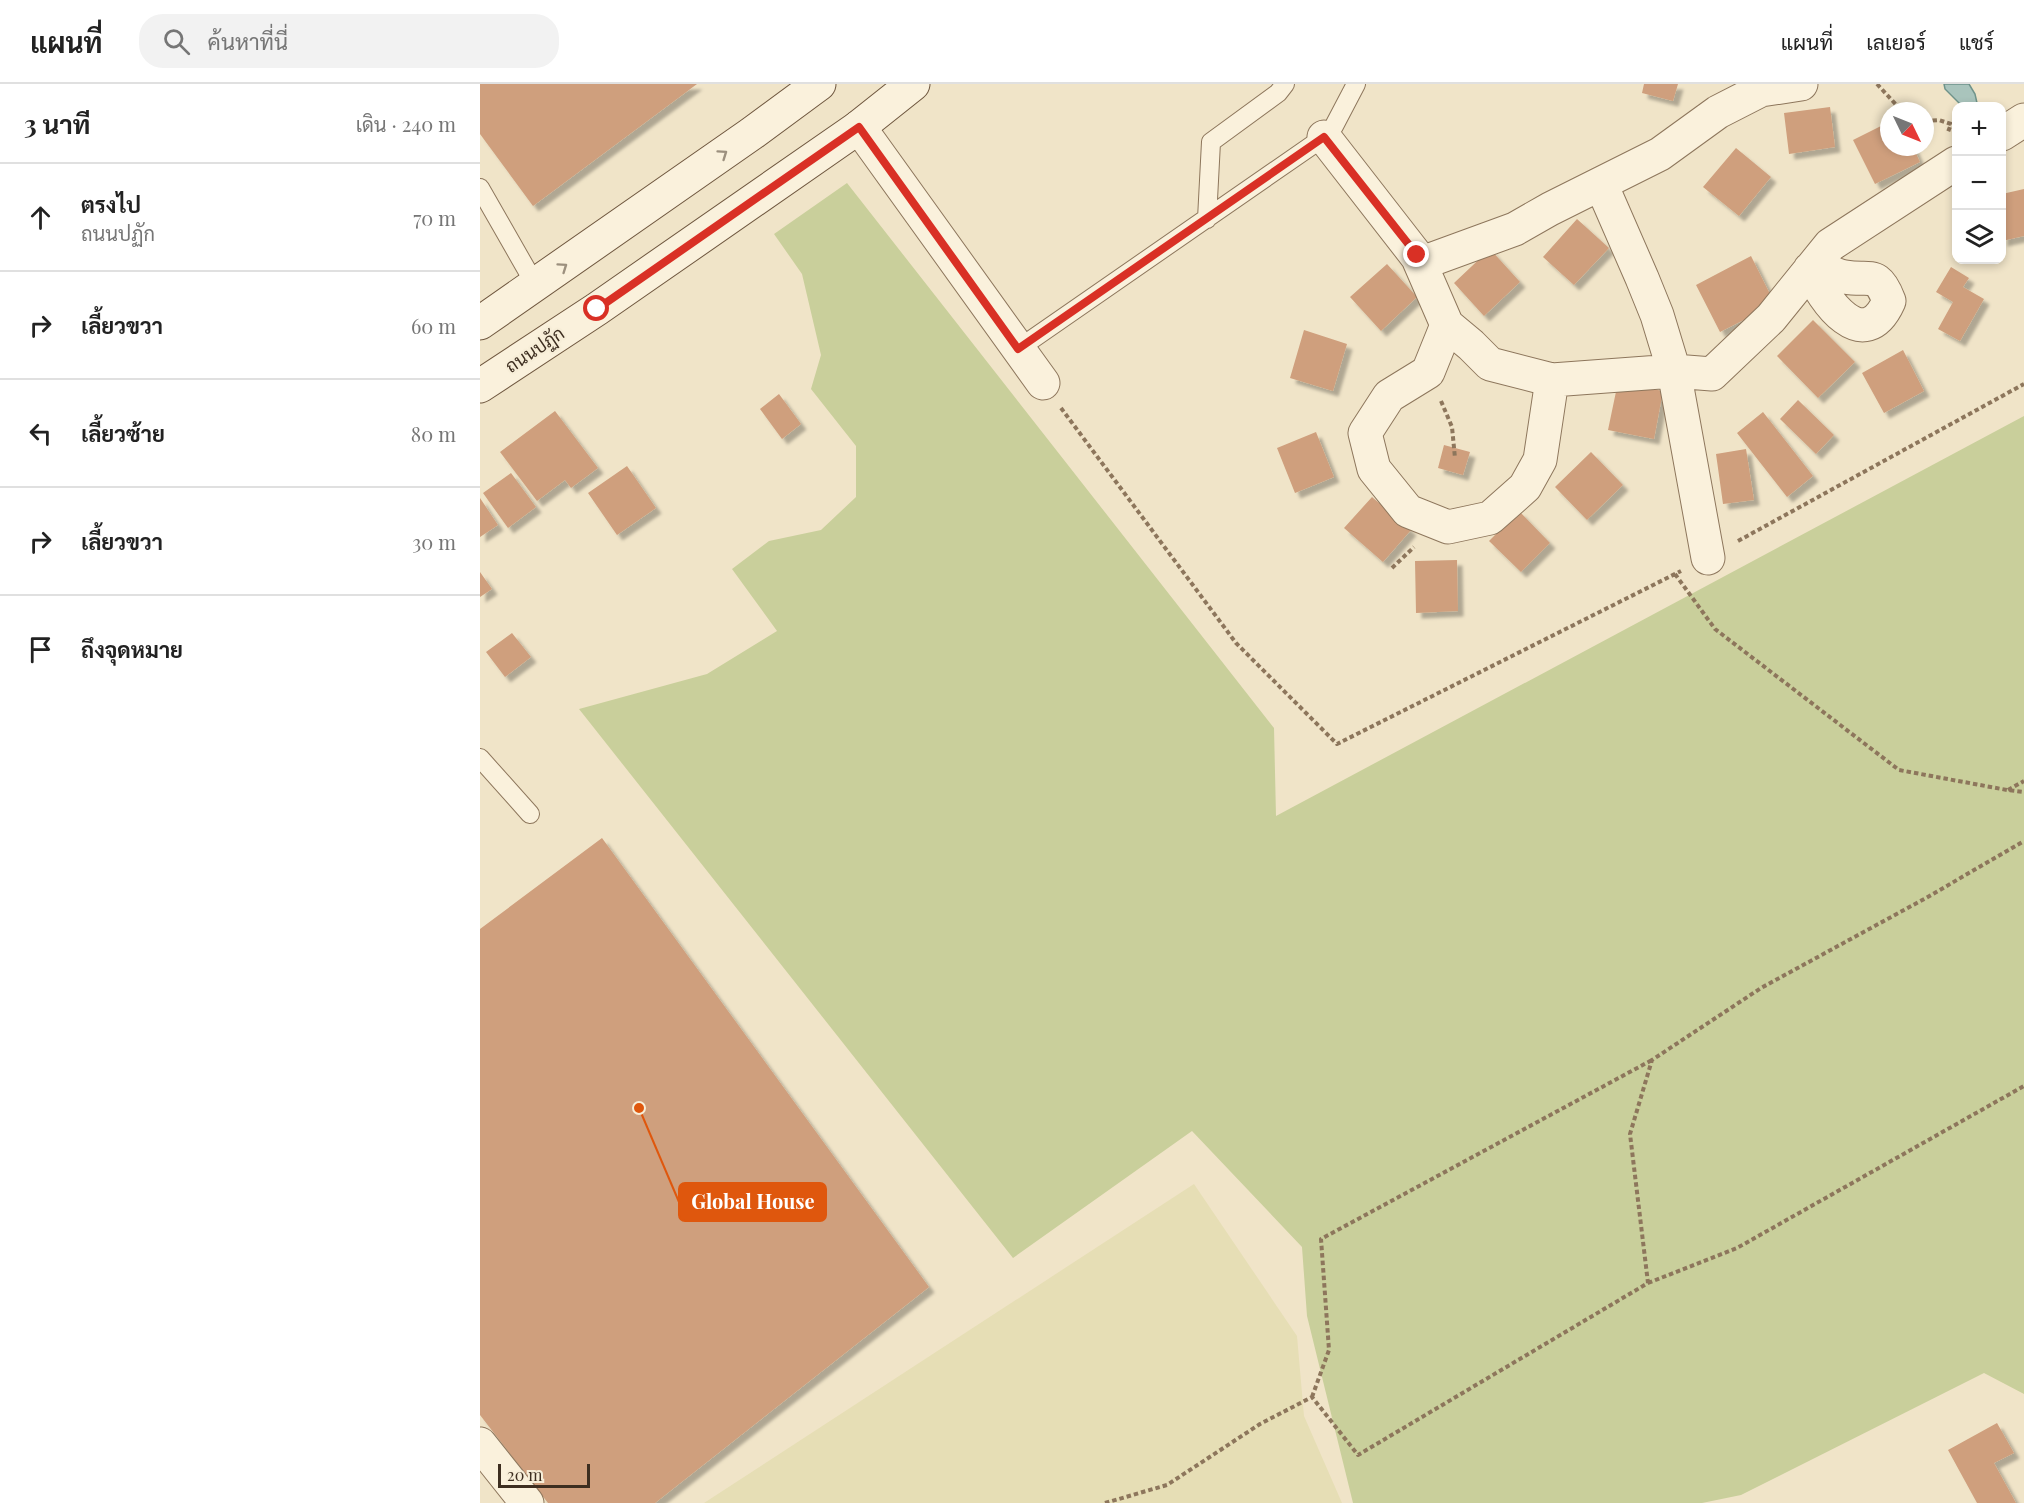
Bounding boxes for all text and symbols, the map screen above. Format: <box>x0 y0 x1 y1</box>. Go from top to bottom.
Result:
search box <box>139 14 559 68</box>
text: แผนที่ <box>30 23 103 60</box>
icon: search <box>160 25 193 58</box>
text: ค้นหาที่นี่ <box>208 26 288 56</box>
text: แผนที่ <box>1781 27 1833 55</box>
text: เลเยอร์ <box>1866 27 1926 55</box>
text: แชร์ <box>1959 27 1994 55</box>
north arrow <box>1880 102 1934 156</box>
map controls <box>1952 102 2006 264</box>
button: + <box>1952 102 2006 156</box>
text: 3 นาที <box>24 106 90 141</box>
text: เดิน · 240 m <box>356 110 456 137</box>
one-way arrow <box>716 150 727 161</box>
button: − <box>1952 156 2006 210</box>
text: ตรงไป <box>81 189 141 219</box>
icon: ahead <box>24 201 57 234</box>
text: 70 m <box>413 204 456 231</box>
button: layers <box>1952 210 2006 264</box>
text: ถนนปฏัก <box>81 219 155 246</box>
route end <box>1403 241 1429 267</box>
one-way arrow <box>557 263 568 274</box>
route start <box>583 295 609 321</box>
icon: right <box>24 309 57 342</box>
text: เลี้ยวขวา <box>81 310 163 340</box>
text: 60 m <box>411 312 456 339</box>
street label: ถนนปฏัก <box>500 321 569 379</box>
icon: left <box>24 417 57 450</box>
text: เลี้ยวซ้าย <box>81 418 165 448</box>
text: 80 m <box>411 420 456 447</box>
icon: right <box>24 525 57 558</box>
text: เลี้ยวขวา <box>81 526 163 556</box>
text: 30 m <box>412 528 456 555</box>
icon: arrive <box>24 633 57 666</box>
text: ถึงจุดหมาย <box>81 634 183 664</box>
callout: Global House <box>679 1183 826 1221</box>
text: Global House <box>691 1187 815 1214</box>
scale bar <box>498 1461 590 1488</box>
text: 20 m <box>507 1464 542 1485</box>

